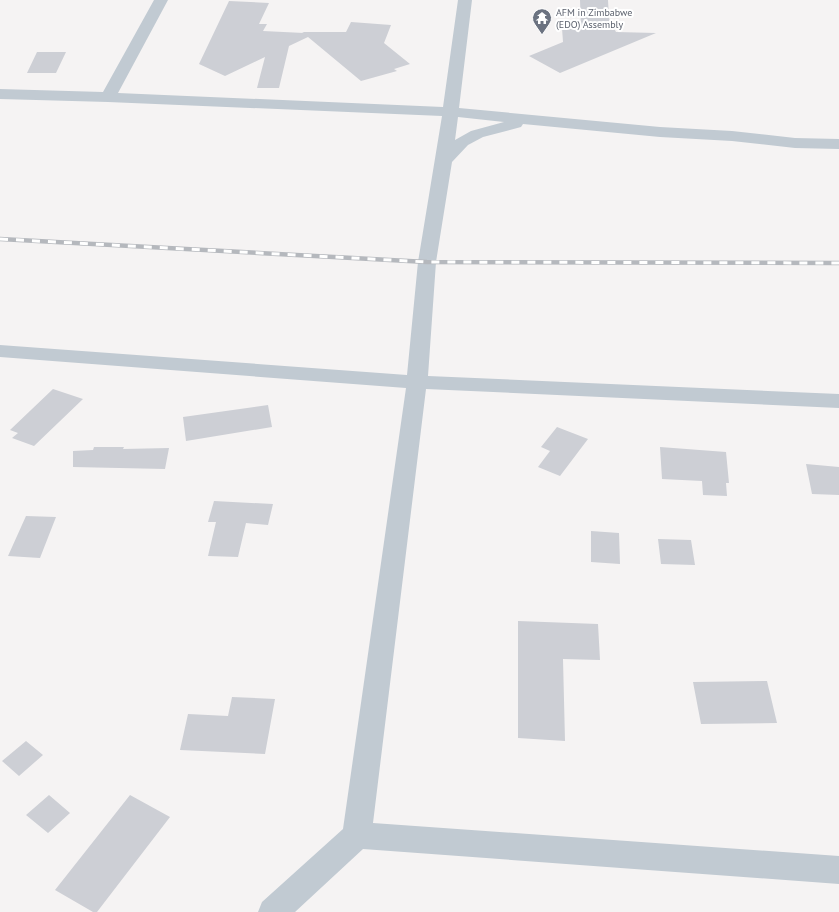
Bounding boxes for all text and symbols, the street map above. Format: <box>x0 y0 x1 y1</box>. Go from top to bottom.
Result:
place label: AFM in Zimbabwe (EDO) Assembly <box>556 6 632 31</box>
temple icon: AFM in Zimbabwe (EDO) Assembly <box>531 7 553 35</box>

